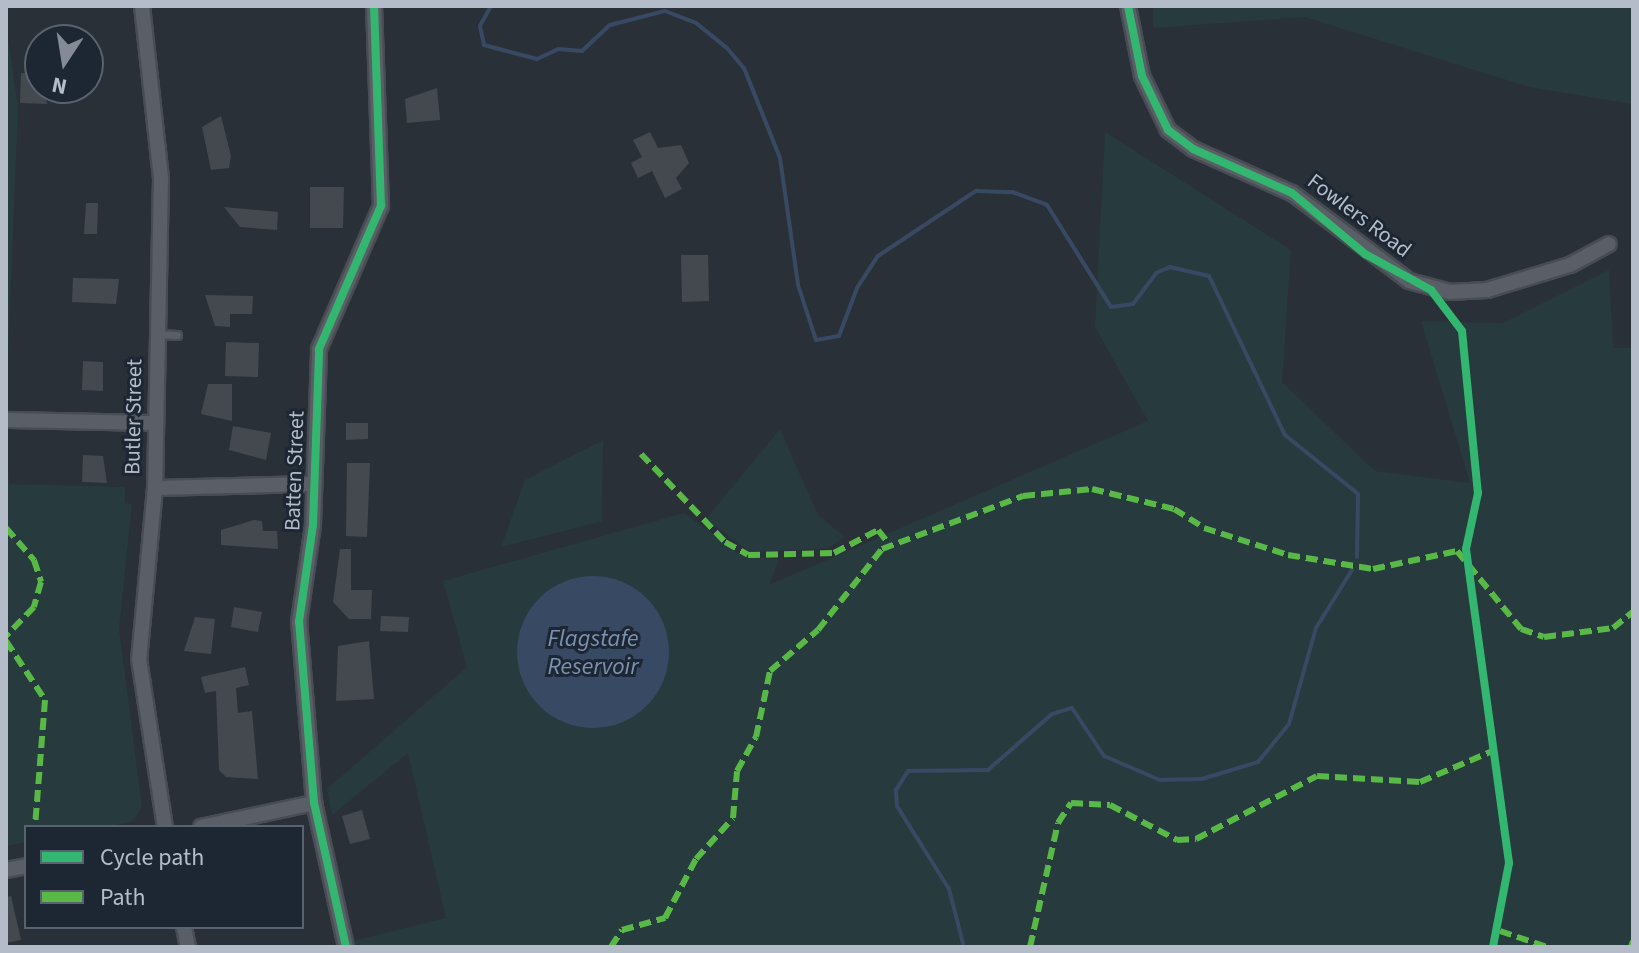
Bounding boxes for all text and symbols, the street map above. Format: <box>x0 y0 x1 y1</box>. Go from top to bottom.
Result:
north arrow <box>24 24 104 104</box>
text: N <box>49 68 70 103</box>
street label: Fowlers Road <box>1302 168 1416 264</box>
street label: Butler Street <box>120 359 148 475</box>
street label: Batten Street <box>280 410 310 532</box>
water label: Flagstafe Reservoir <box>547 625 639 681</box>
legend <box>24 825 304 929</box>
text: Cycle path <box>100 840 204 875</box>
text: Path <box>100 880 146 915</box>

